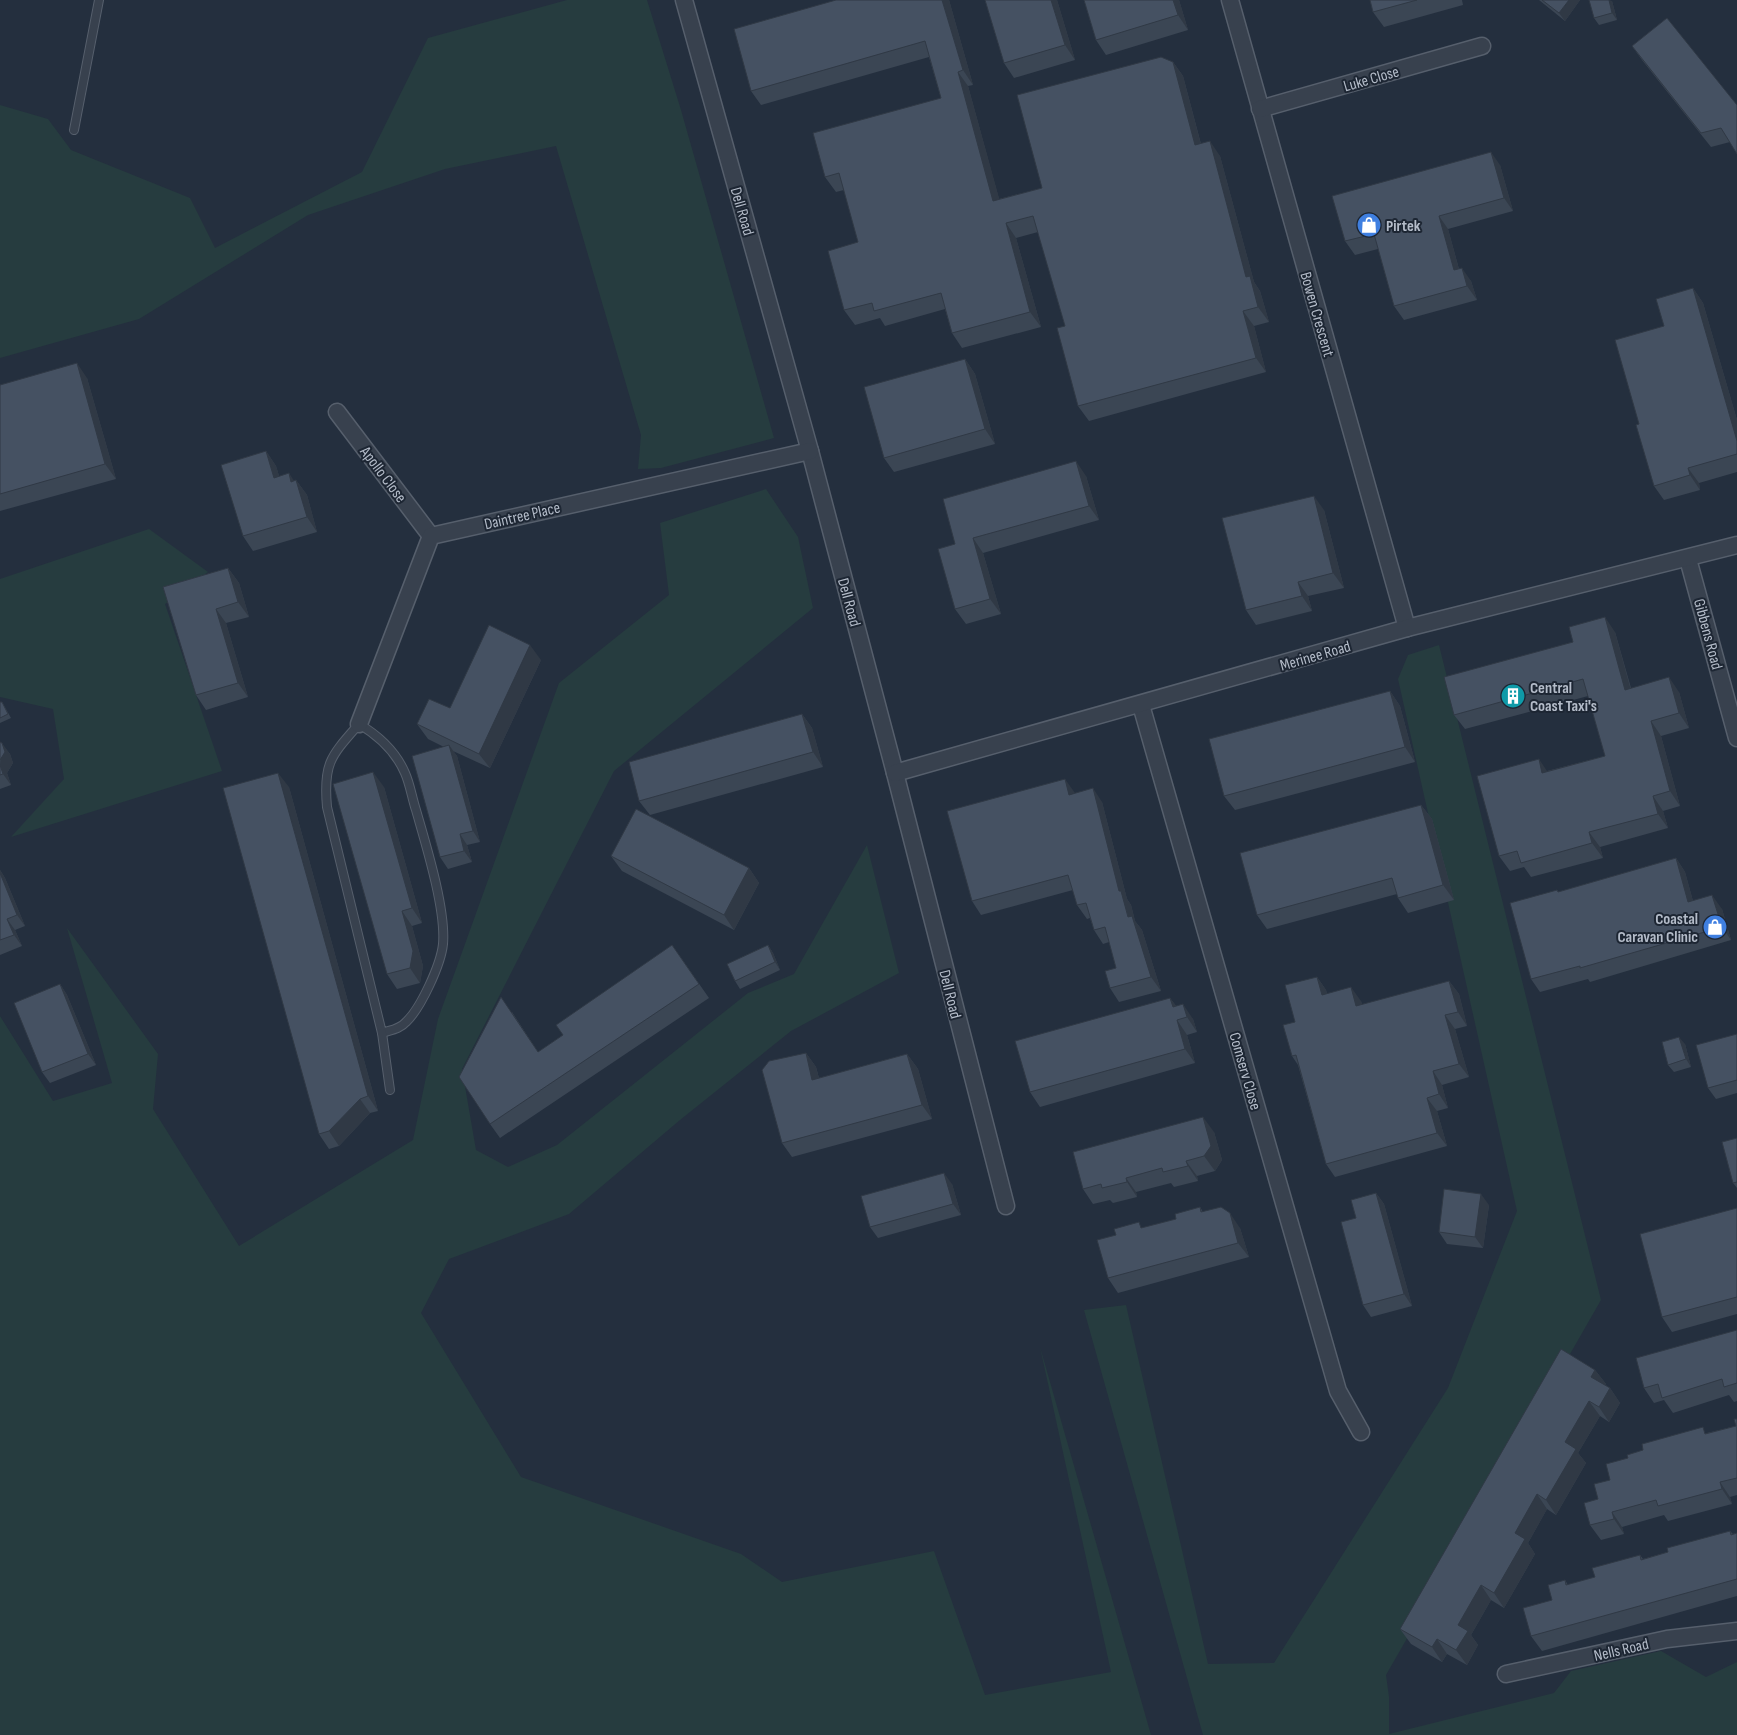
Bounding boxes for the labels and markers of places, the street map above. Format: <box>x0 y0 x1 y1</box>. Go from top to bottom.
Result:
shop icon: Pirtek <box>1356 212 1382 238</box>
place label: Pirtek <box>1386 217 1421 236</box>
place label: Central Coast Taxi's <box>1530 679 1597 716</box>
building icon: Central Coast Taxi's <box>1500 683 1526 709</box>
place label: Coastal Caravan Clinic <box>1618 910 1698 947</box>
shop icon: Coastal Caravan Clinic <box>1702 914 1728 940</box>

